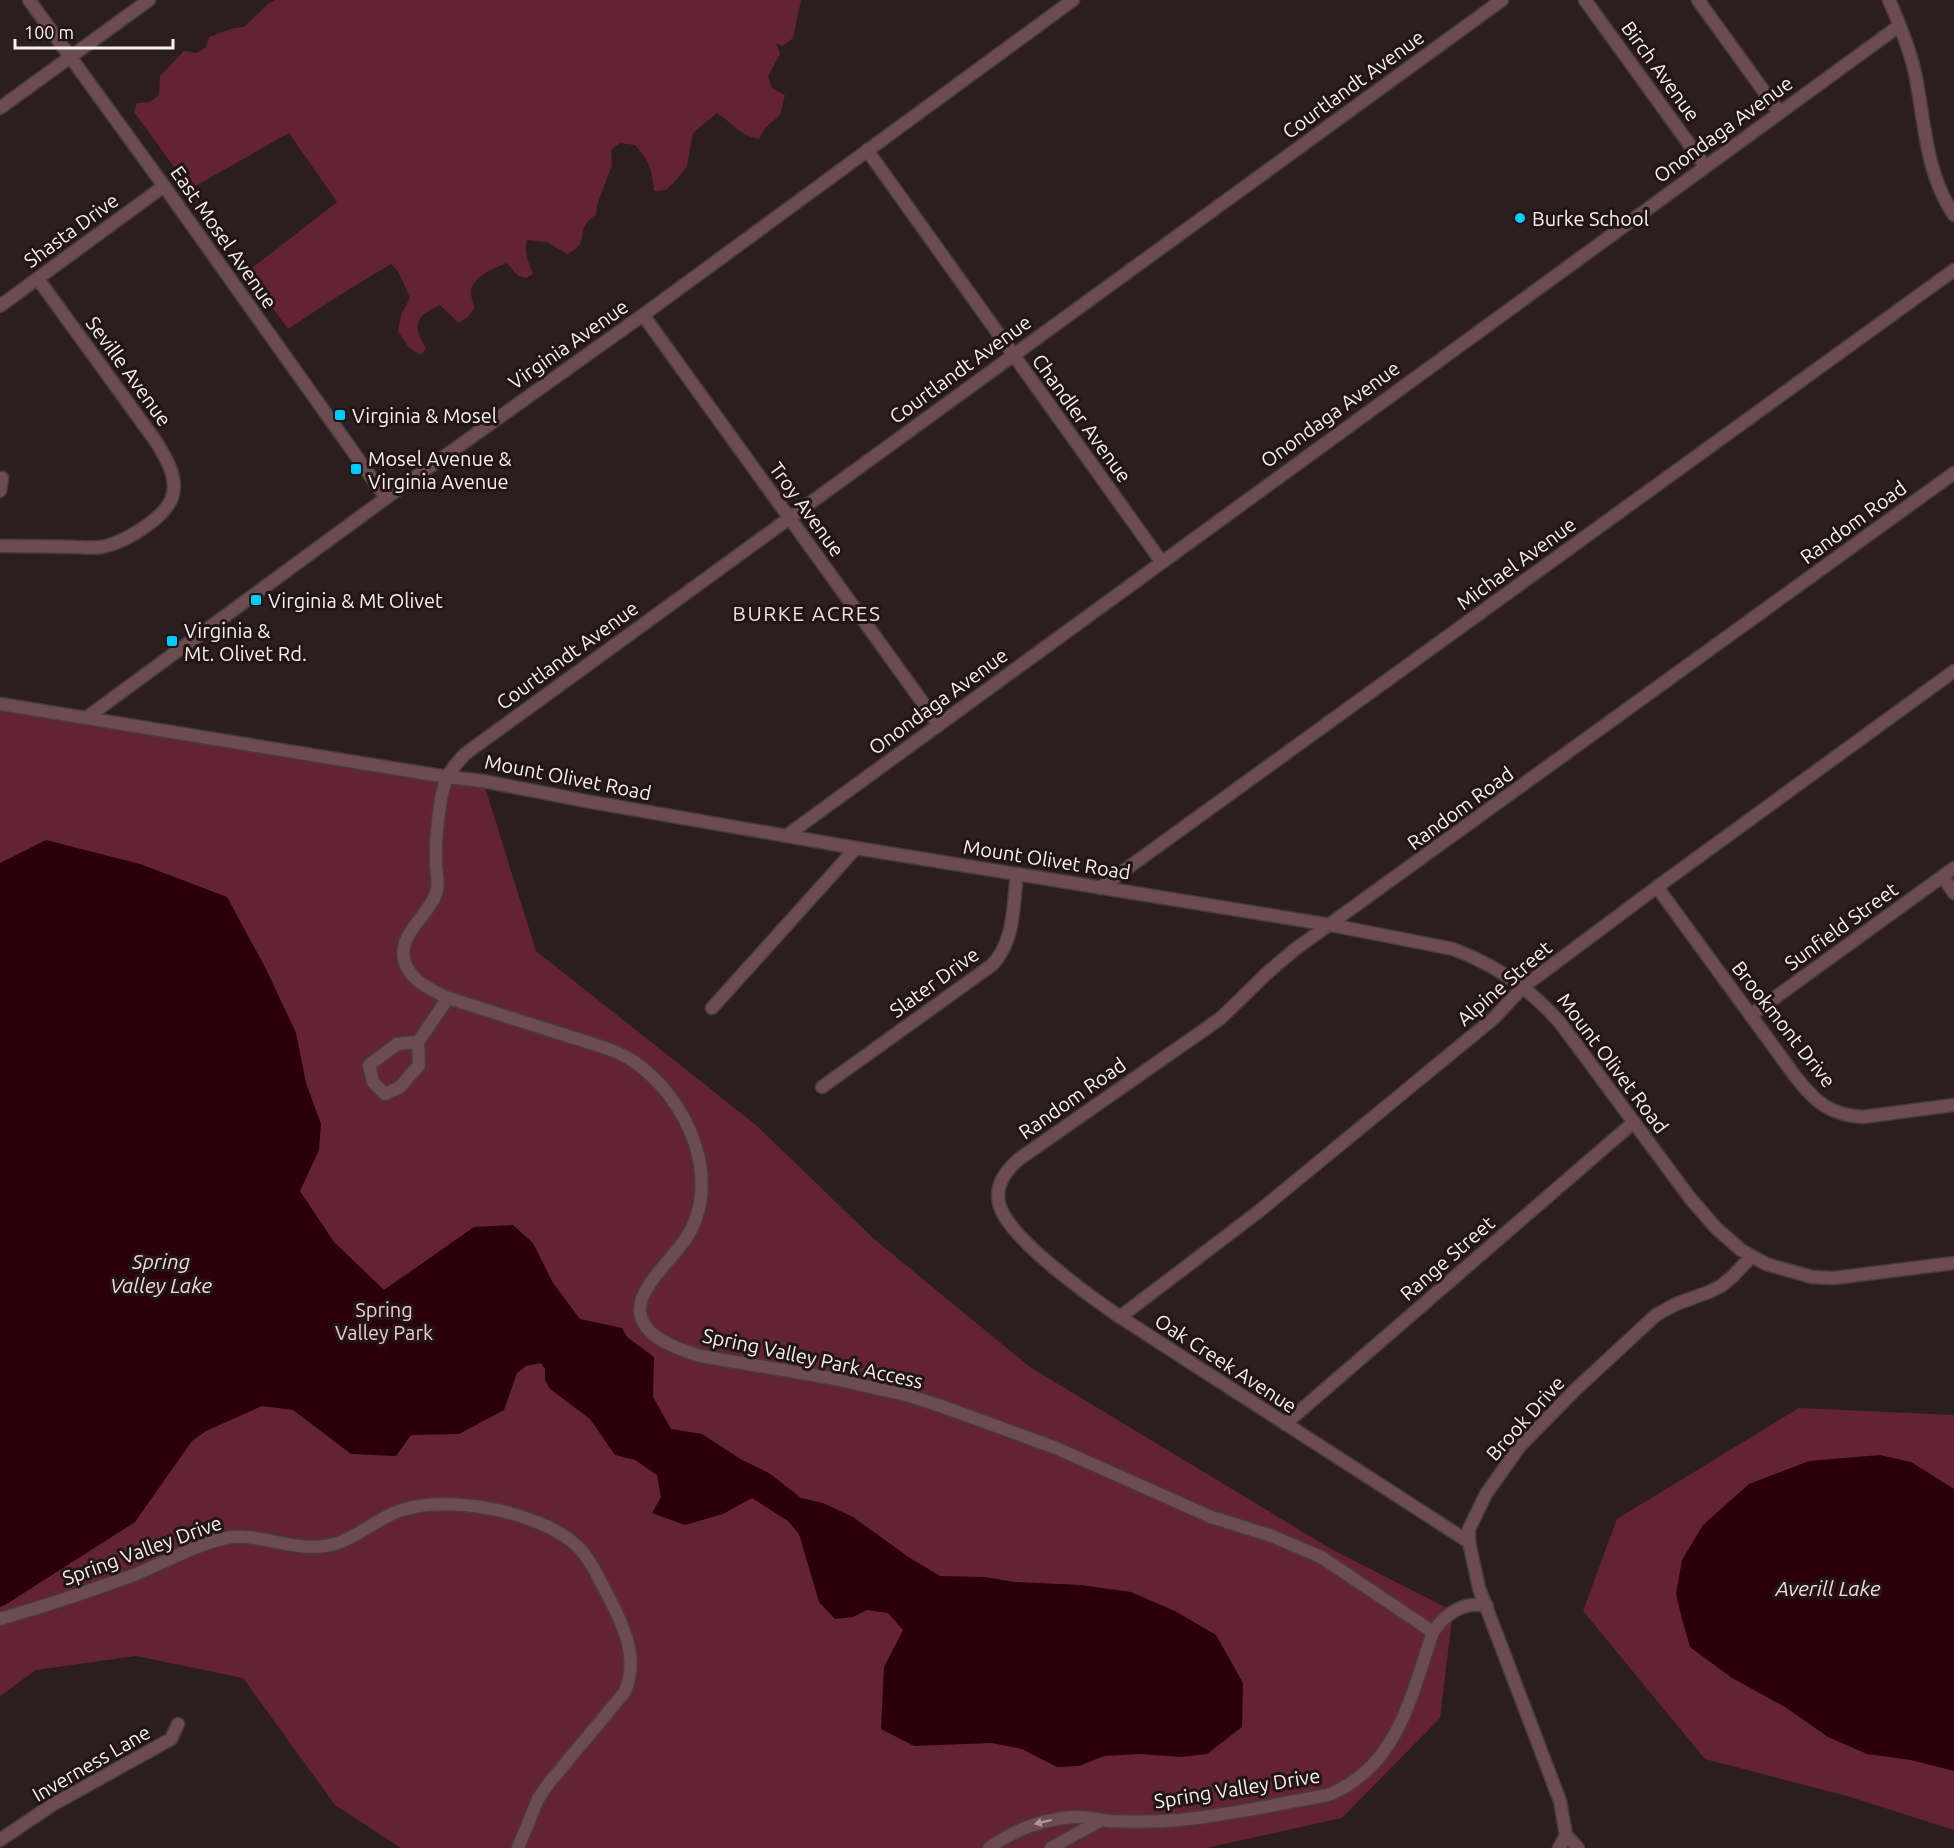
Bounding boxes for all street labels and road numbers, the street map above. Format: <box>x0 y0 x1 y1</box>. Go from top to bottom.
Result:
street label: Birch Avenue <box>1617 17 1705 125</box>
street label: Courtlandt Avenue <box>1278 25 1428 143</box>
street label: Onondaga Avenue <box>1649 71 1797 187</box>
street label: East Mosel Avenue <box>166 161 282 313</box>
street label: Shasta Drive <box>19 188 123 272</box>
street label: Virginia Avenue <box>504 294 632 394</box>
street label: Courtlandt Avenue <box>885 310 1035 428</box>
street label: Seville Avenue <box>82 312 176 430</box>
street label: Chandler Avenue <box>1028 349 1136 487</box>
street label: Onondaga Avenue <box>1256 356 1404 472</box>
street label: Troy Avenue <box>765 457 849 561</box>
street label: Random Road <box>1795 476 1911 568</box>
street label: Michael Avenue <box>1452 512 1580 614</box>
street label: Courtlandt Avenue <box>492 596 642 714</box>
street label: Onondaga Avenue <box>864 643 1012 759</box>
street label: Mount Olivet Road <box>483 750 653 804</box>
street label: Random Road <box>1402 762 1518 854</box>
street label: Mount Olivet Road <box>962 834 1132 884</box>
street label: Sunfield Street <box>1780 877 1902 975</box>
street label: Alpine Street <box>1452 936 1556 1030</box>
street label: Slater Drive <box>885 942 983 1022</box>
street label: Brookmont Drive <box>1728 956 1840 1092</box>
street label: Mount Olivet Road <box>1553 988 1673 1138</box>
street label: Random Road <box>1014 1053 1130 1143</box>
street label: Range Street <box>1395 1211 1499 1305</box>
street label: Oak Creek Avenue <box>1151 1309 1301 1417</box>
street label: Spring Valley Park Access <box>701 1323 925 1393</box>
street label: Brook Drive <box>1481 1371 1569 1465</box>
street label: Spring Valley Drive <box>59 1511 225 1589</box>
street label: Inverness Lane <box>28 1720 154 1806</box>
street label: Spring Valley Drive <box>1152 1764 1322 1812</box>

